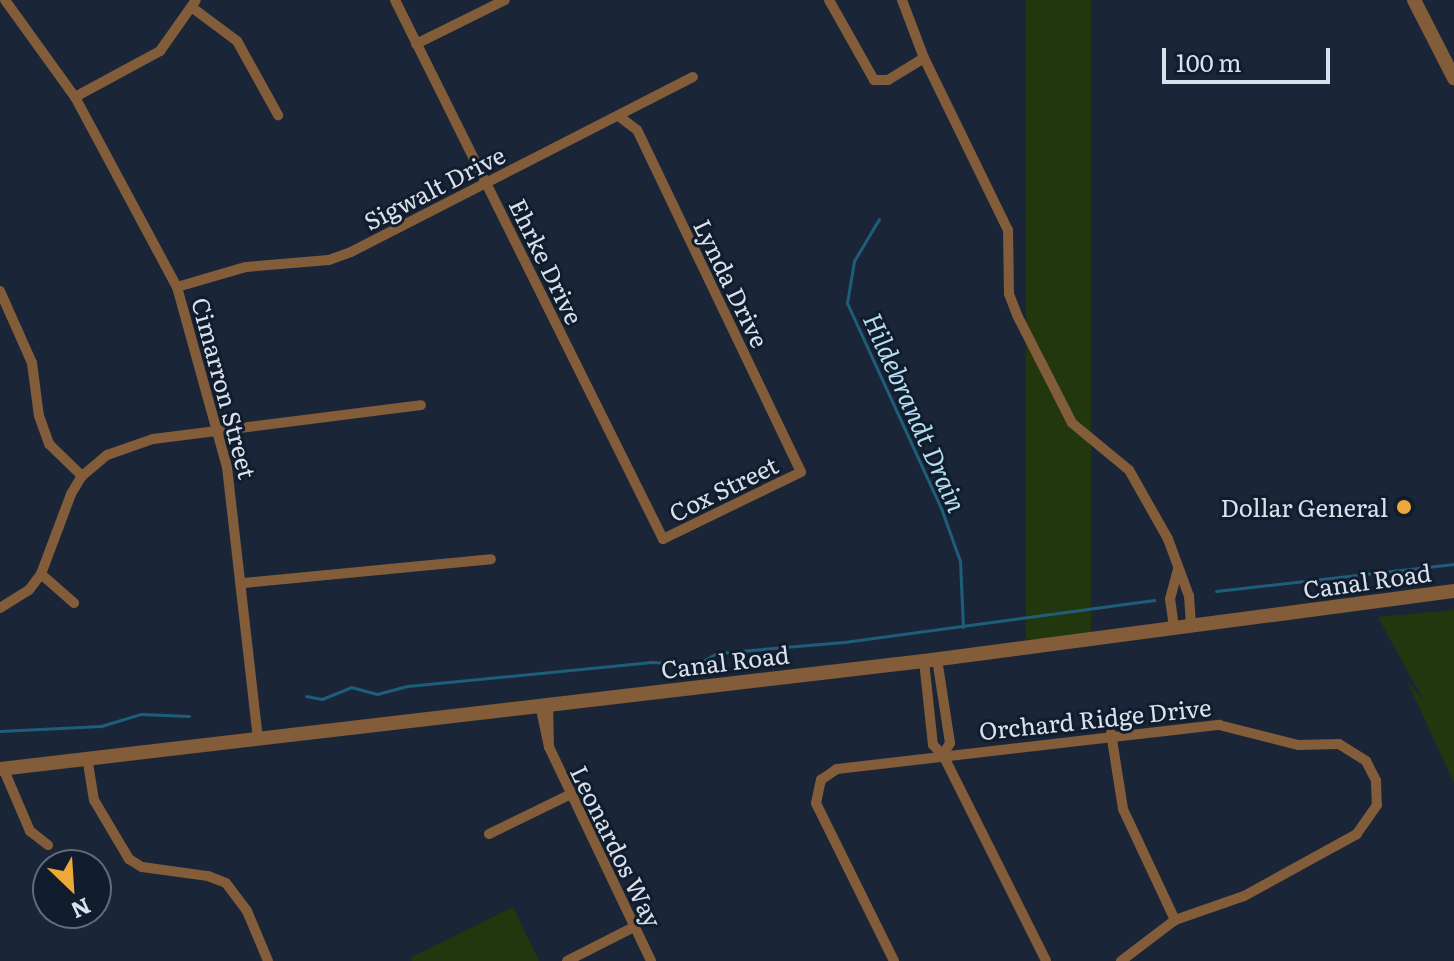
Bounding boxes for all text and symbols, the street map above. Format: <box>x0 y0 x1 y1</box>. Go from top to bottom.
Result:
scale bar <box>1166 32 1334 82</box>
text: 100 m <box>1176 44 1242 79</box>
street label: Sigwalt Drive <box>359 139 509 235</box>
street label: Ehrke Drive <box>504 193 590 329</box>
street label: Lynda Drive <box>689 214 775 352</box>
street label: Cimarron Street <box>187 294 263 482</box>
water label: Hildebrandt Drain <box>858 308 974 516</box>
street label: Cox Street <box>664 449 782 527</box>
place label: Dollar General <box>1220 493 1388 521</box>
marker: Dollar General <box>1395 498 1413 516</box>
street label: Canal Road <box>1301 557 1433 603</box>
street label: Canal Road <box>659 639 791 683</box>
street label: Orchard Ridge Drive <box>977 691 1213 745</box>
street label: Leonardos Way <box>565 760 669 932</box>
north arrow <box>32 849 112 929</box>
text: N <box>66 891 97 928</box>

